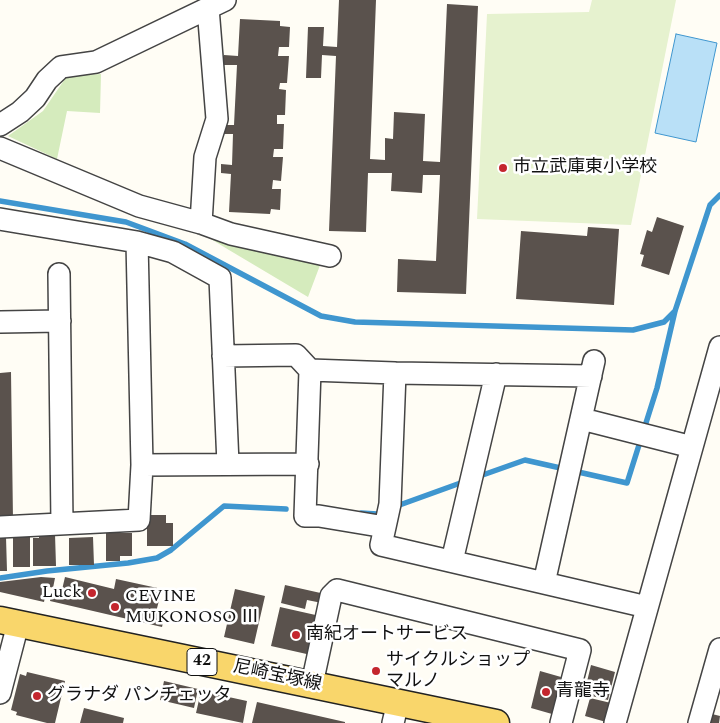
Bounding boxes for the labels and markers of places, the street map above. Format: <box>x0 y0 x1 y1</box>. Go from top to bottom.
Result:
place label: 市立武庫東小学校 <box>513 157 657 179</box>
marker: 市立武庫東小学校 <box>497 162 509 174</box>
place label: Luck <box>42 582 82 604</box>
place label: CEVINE MUKONOSO Ⅲ <box>125 586 259 628</box>
marker: Luck <box>86 587 98 599</box>
marker: CEVINE MUKONOSO Ⅲ <box>109 601 121 613</box>
place label: 南紀オートサービス <box>306 624 468 646</box>
marker: 南紀オートサービス <box>290 629 302 641</box>
place label: サイクルショップ マルノ <box>386 650 530 692</box>
marker: サイクルショップ マルノ <box>370 665 382 677</box>
place label: 青龍寺 <box>556 681 610 703</box>
place label: グラナダ パンチェッタ <box>47 685 231 707</box>
marker: 青龍寺 <box>540 686 552 698</box>
marker: グラナダ パンチェッタ <box>31 690 43 702</box>

